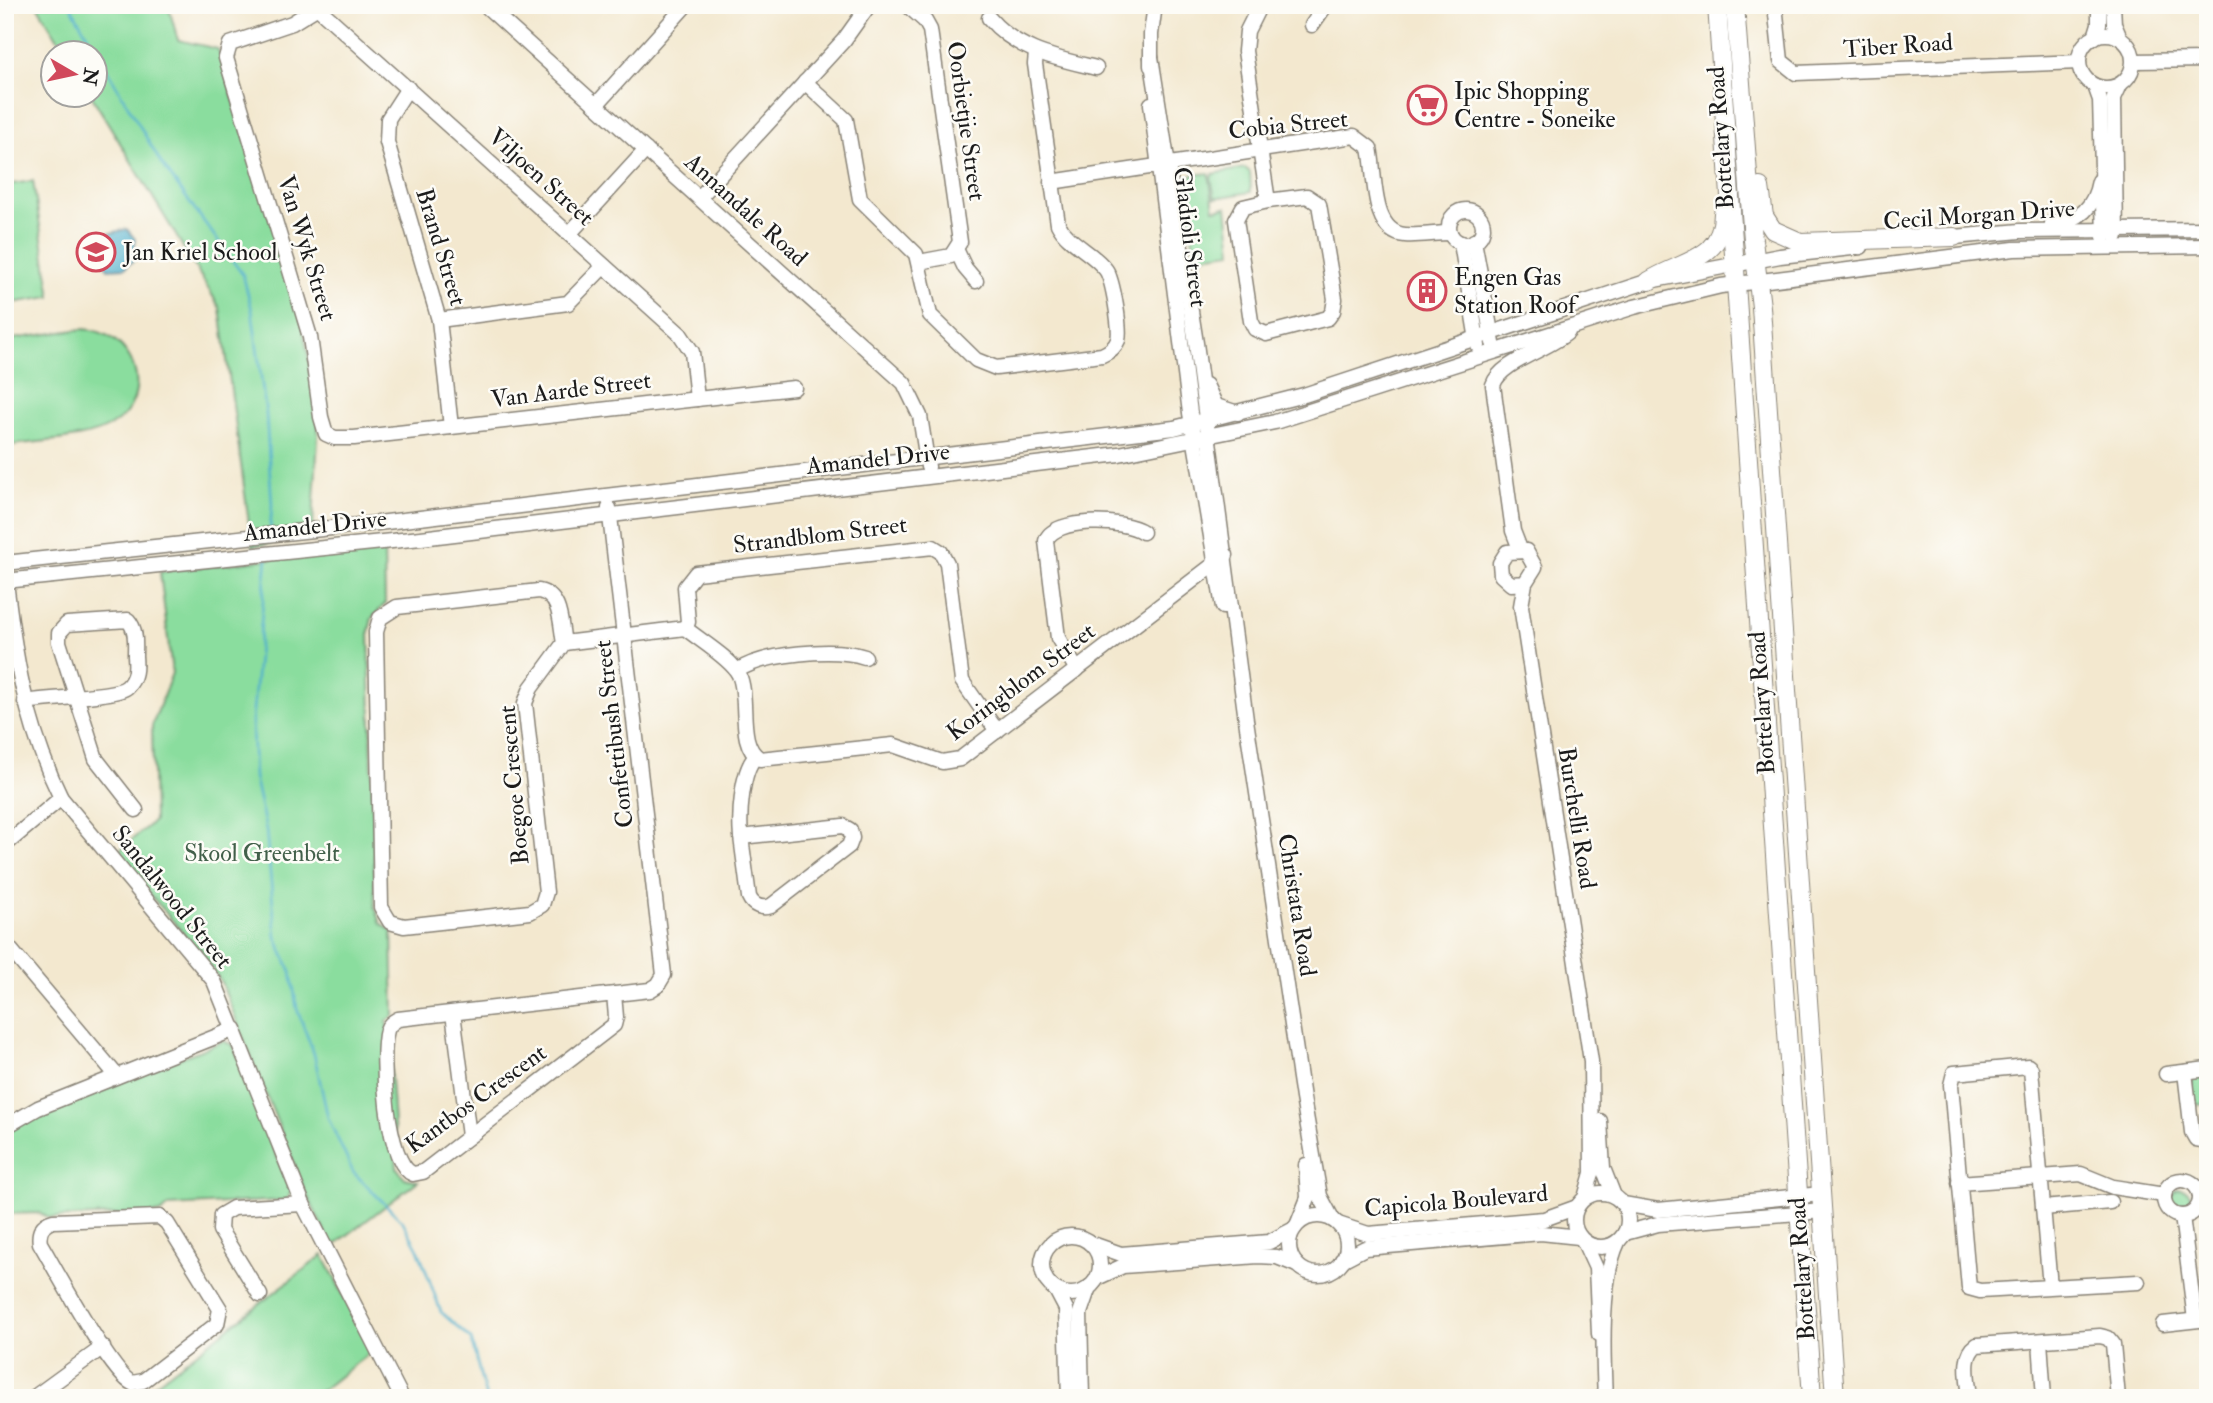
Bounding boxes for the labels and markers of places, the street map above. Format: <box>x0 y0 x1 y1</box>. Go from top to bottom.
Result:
place label: Ipic Shopping Centre - Soneike <box>1454 76 1616 135</box>
supermarket icon: Ipic Shopping Centre - Soneike <box>1406 84 1448 126</box>
school or university icon: Jan Kriel School <box>75 231 117 273</box>
place label: Jan Kriel School <box>122 237 277 268</box>
place label: Engen Gas Station Roof <box>1454 262 1579 321</box>
building icon: Engen Gas Station Roof <box>1406 270 1448 312</box>

